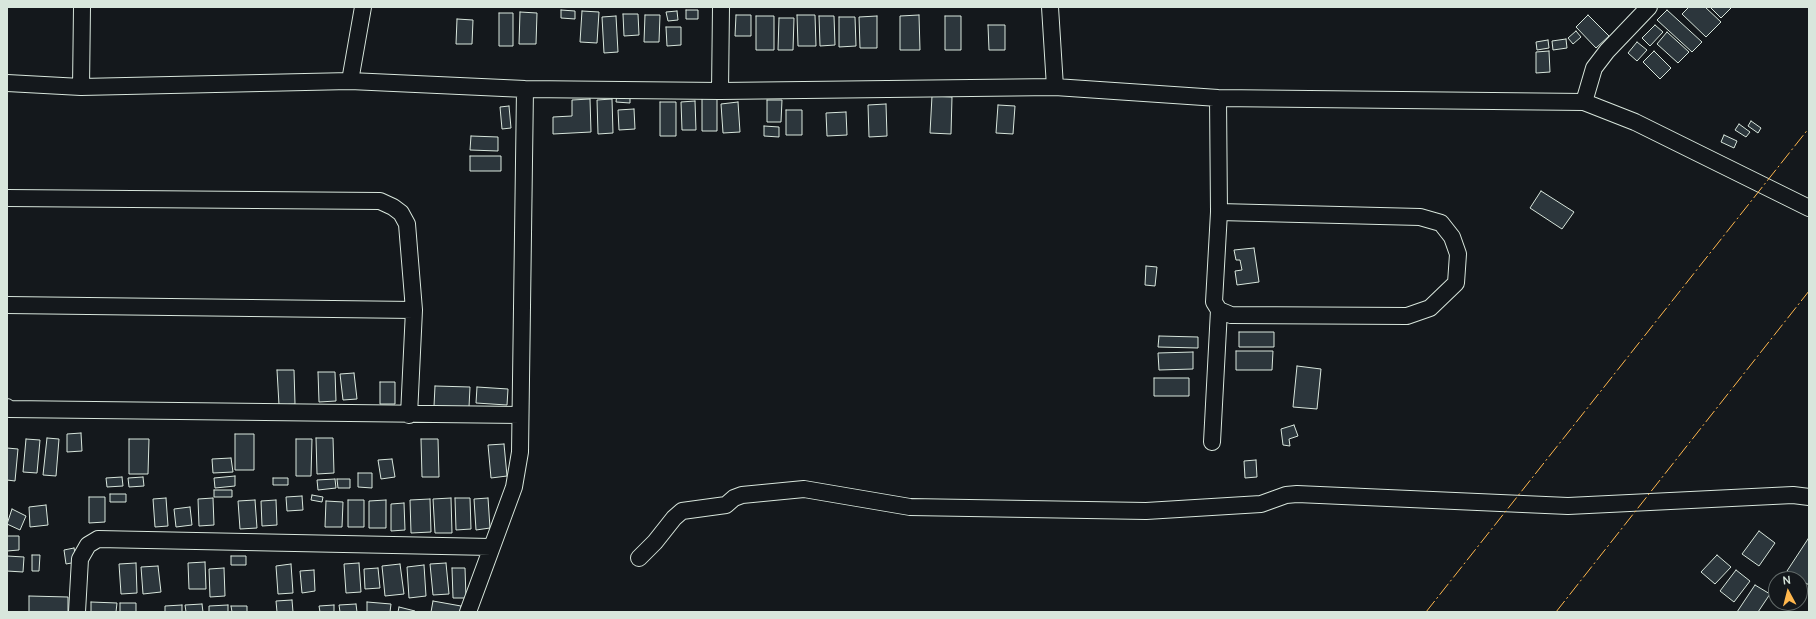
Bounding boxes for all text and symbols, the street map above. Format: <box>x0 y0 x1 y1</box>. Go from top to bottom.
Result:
north arrow <box>1768 571 1808 611</box>
text: N <box>1782 572 1791 588</box>

